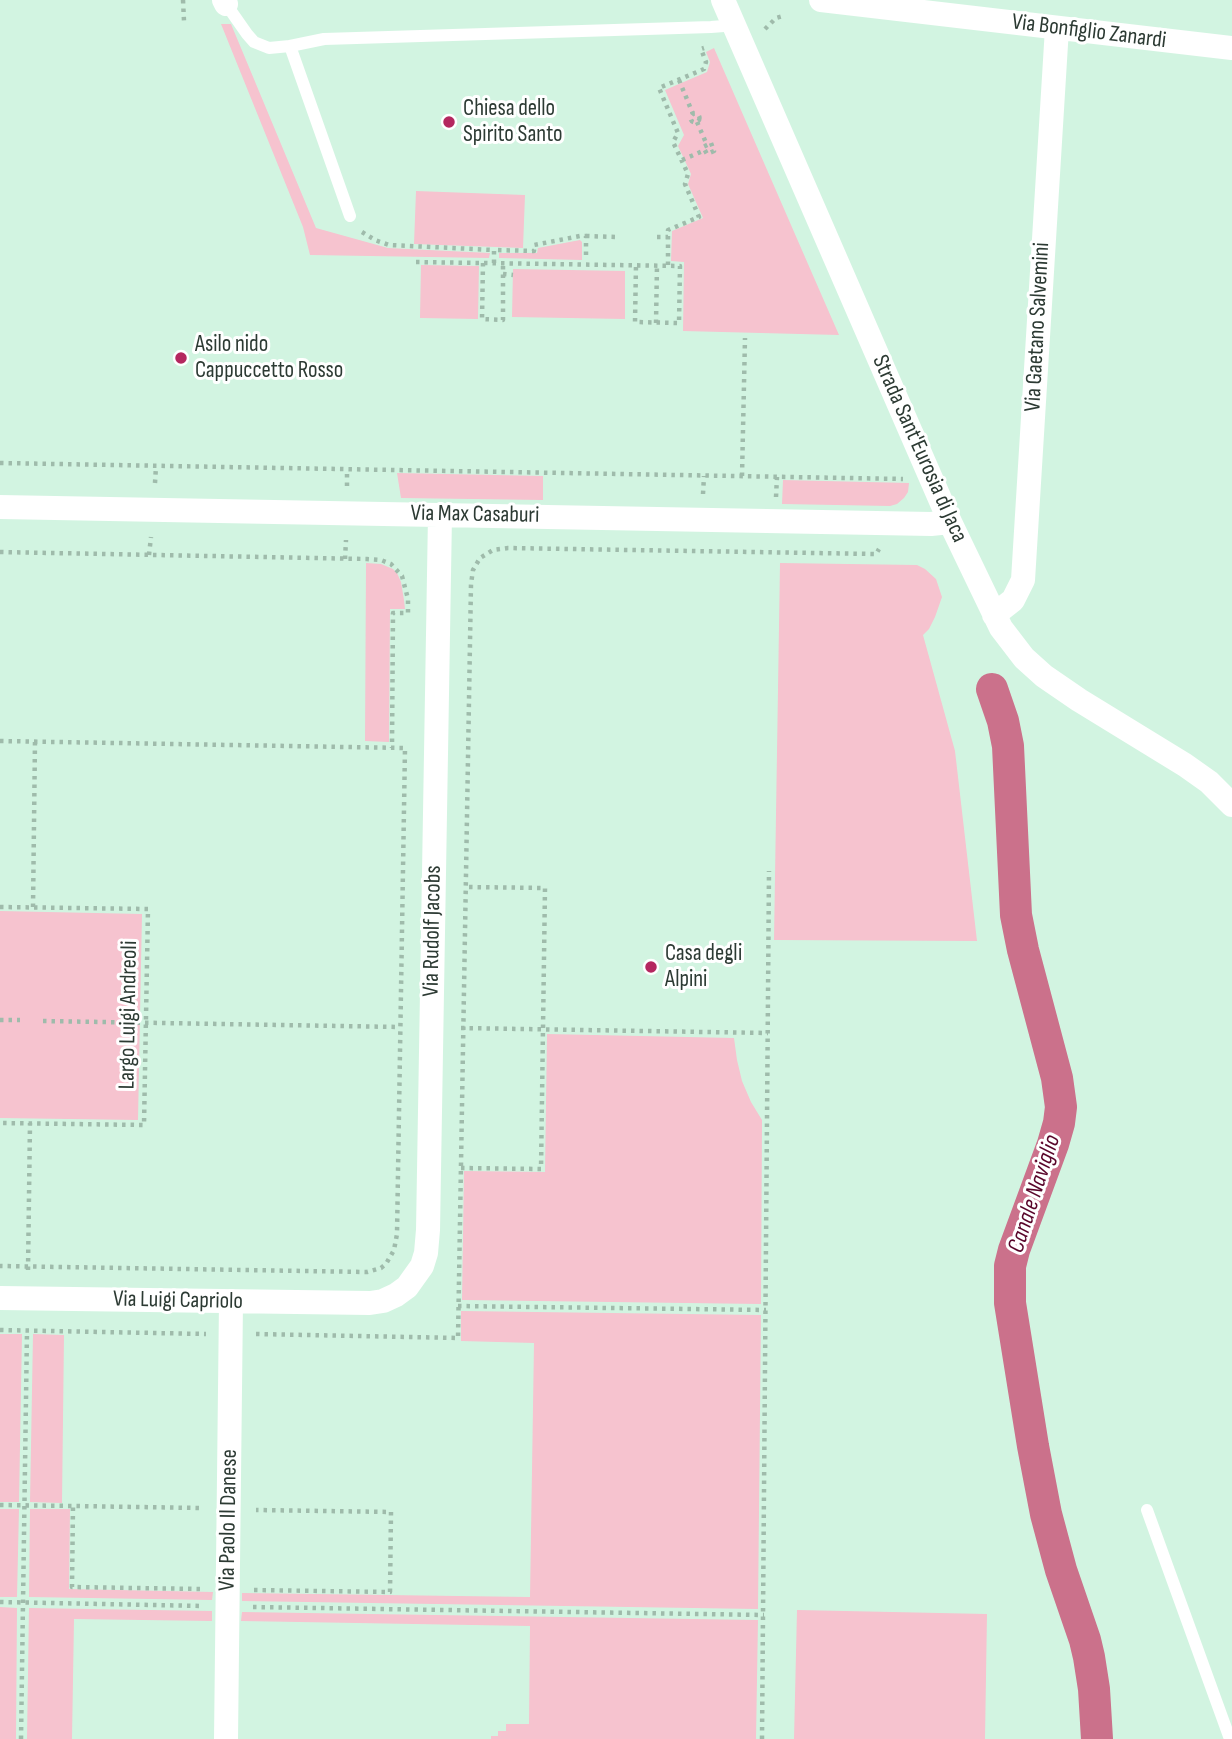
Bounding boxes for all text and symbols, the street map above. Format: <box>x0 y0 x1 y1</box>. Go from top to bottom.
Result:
street label: Via Bonfiglio Zanardi <box>1010 9 1168 55</box>
place label: Chiesa dello Spirito Santo <box>463 95 563 149</box>
marker: Chiesa dello Spirito Santo <box>441 114 457 130</box>
street label: Via Gaetano Salvemini <box>1020 242 1056 412</box>
place label: Asilo nido Cappuccetto Rosso <box>195 331 343 385</box>
marker: Asilo nido Cappuccetto Rosso <box>173 350 189 366</box>
street label: Strada Sant'Eurosia di Jaca <box>865 351 973 547</box>
street label: Via Max Casaburi <box>410 500 540 530</box>
street label: Via Rudolf Jacobs <box>418 865 448 997</box>
street label: Largo Luigi Andreoli <box>114 940 144 1090</box>
place label: Casa degli Alpini <box>665 940 742 994</box>
marker: Casa degli Alpini <box>643 959 659 975</box>
water label: Canale Naviglio <box>1002 1131 1068 1257</box>
street label: Via Luigi Capriolo <box>113 1286 243 1316</box>
street label: Via Paolo Il Danese <box>214 1449 244 1591</box>

